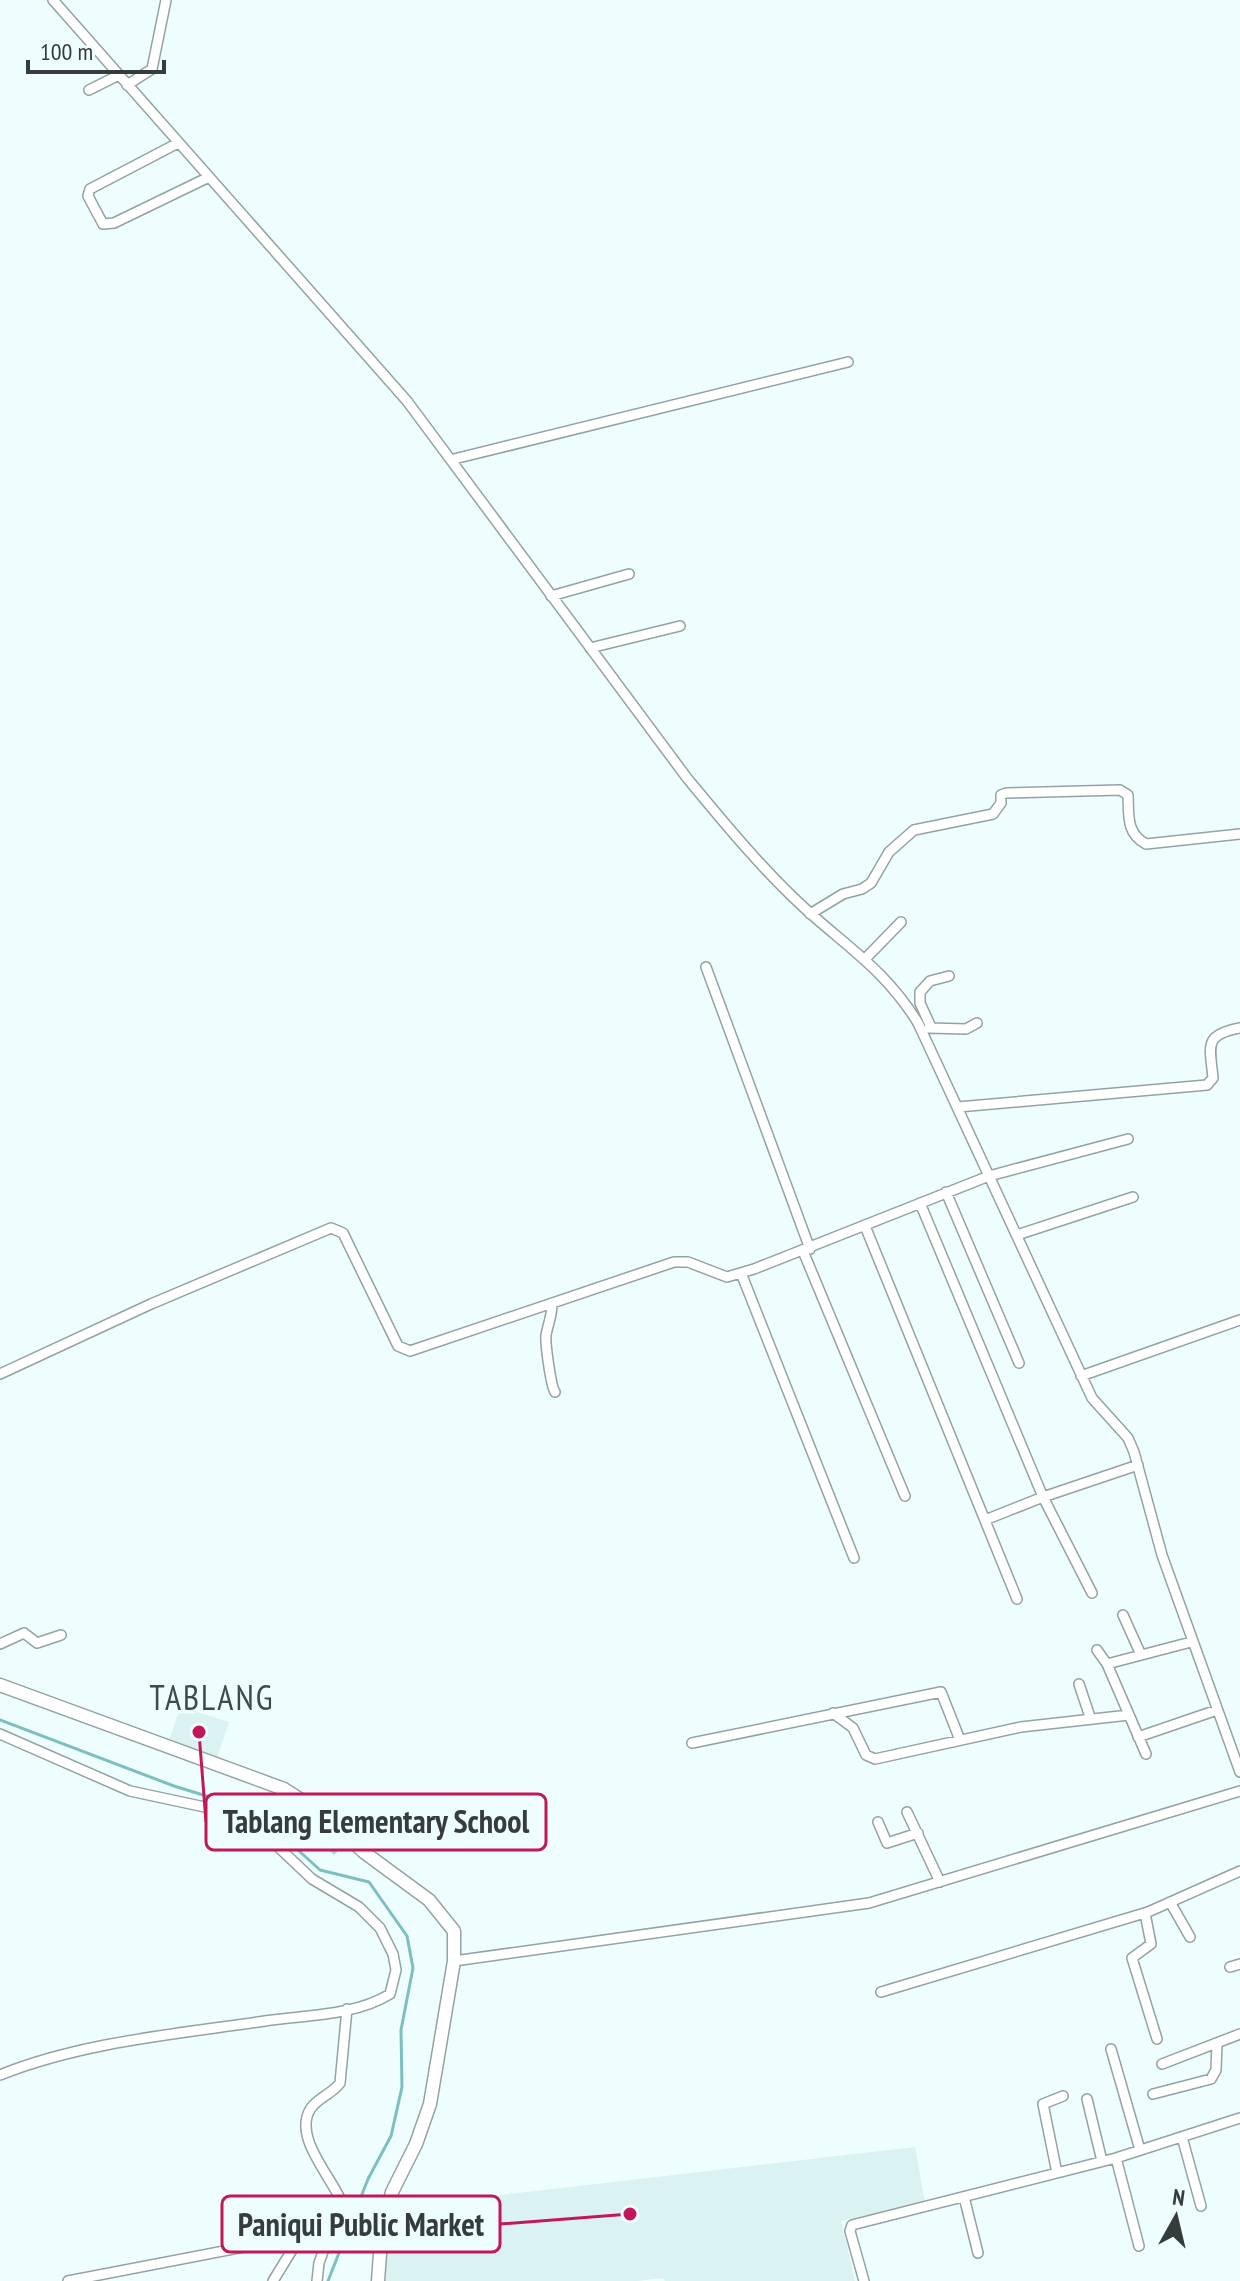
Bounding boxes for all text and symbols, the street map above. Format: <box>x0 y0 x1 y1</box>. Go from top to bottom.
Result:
scale bar <box>28 24 164 74</box>
text: 100 m <box>40 36 93 67</box>
district label: TABLANG <box>150 1675 274 1719</box>
callout: Tablang Elementary School <box>206 1794 546 1850</box>
text: Tablang Elementary School <box>223 1800 530 1842</box>
north arrow <box>1136 2177 1216 2257</box>
text: N <box>1171 2183 1187 2212</box>
callout: Paniqui Public Market <box>222 2196 500 2252</box>
text: Paniqui Public Market <box>238 2203 485 2245</box>

